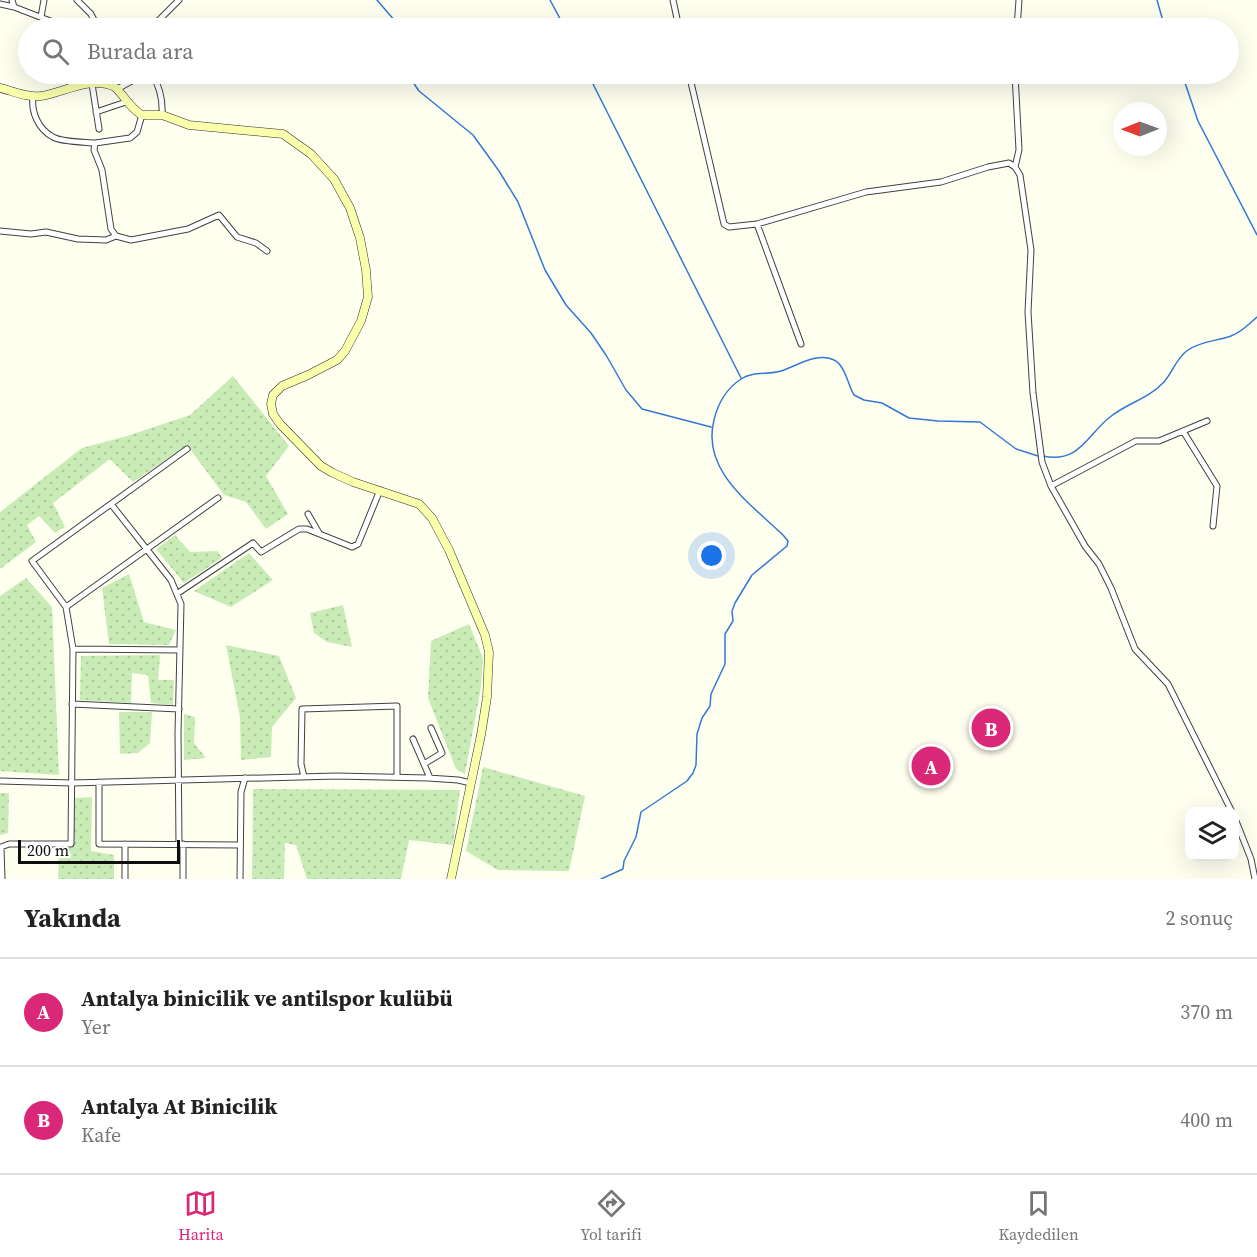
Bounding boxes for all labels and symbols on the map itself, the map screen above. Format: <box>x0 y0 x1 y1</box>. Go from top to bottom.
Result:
north arrow <box>1113 102 1167 156</box>
your location <box>697 541 726 570</box>
pin: B <box>972 706 1010 750</box>
pin: A <box>912 744 950 789</box>
scale bar <box>18 837 180 864</box>

